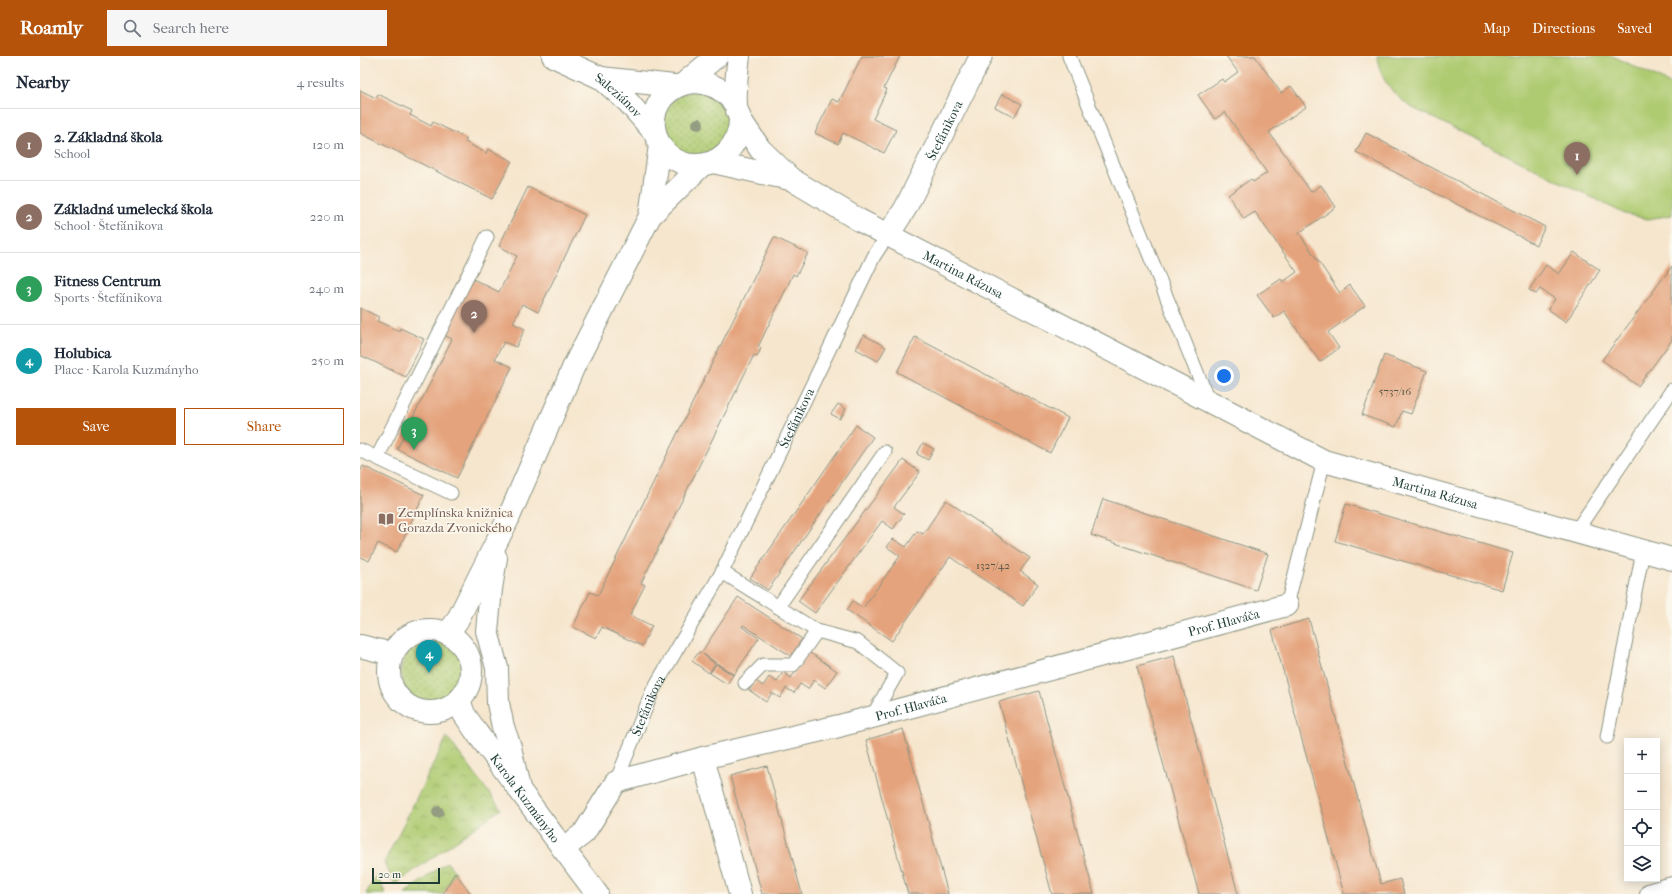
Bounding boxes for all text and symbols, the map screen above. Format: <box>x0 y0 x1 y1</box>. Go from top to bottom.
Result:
search box <box>107 10 387 46</box>
text: Roamly <box>20 17 83 39</box>
icon: search <box>121 17 143 39</box>
text: Search here <box>153 19 229 37</box>
text: Map <box>1483 20 1510 37</box>
text: Directions <box>1532 20 1595 37</box>
text: Saved <box>1617 20 1652 37</box>
street label: Saleziánov <box>593 69 645 120</box>
text: Nearby <box>16 72 70 92</box>
text: 4 results <box>297 75 344 90</box>
street label: Štefánikova <box>923 97 966 163</box>
text: 2. Základná škola <box>54 128 162 146</box>
text: 1 <box>27 137 31 152</box>
text: 120 m <box>312 137 344 152</box>
pin: 1 <box>1564 142 1590 175</box>
text: School <box>54 146 90 161</box>
text: Základná umelecká škola <box>54 200 213 218</box>
text: 2 <box>26 209 32 224</box>
text: 220 m <box>310 209 344 224</box>
text: School · Štefánikova <box>54 218 163 233</box>
street label: Martina Rázusa <box>921 247 1007 301</box>
text: Fitness Centrum <box>54 272 161 290</box>
text: 3 <box>26 281 32 296</box>
text: 240 m <box>309 281 344 296</box>
text: Sports · Štefánikova <box>54 290 162 305</box>
pin: 2 <box>461 300 487 333</box>
text: Holubica <box>54 344 111 362</box>
text: 4 <box>25 353 33 368</box>
text: 250 m <box>311 353 344 368</box>
text: Place · Karola Kuzmányho <box>54 362 199 377</box>
your location <box>1214 366 1234 386</box>
street label: Štefánikova <box>775 384 817 450</box>
house number: 5737/16 <box>1379 385 1411 398</box>
button: Save <box>16 408 176 445</box>
button: Share <box>184 408 344 445</box>
pin: 3 <box>401 417 427 450</box>
street label: Martina Rázusa <box>1391 473 1481 512</box>
place label: Zemplínska knižnica Gorazda Zvonického <box>398 505 514 535</box>
library icon: Zemplínska knižnica Gorazda Zvonického <box>377 510 395 528</box>
house number: 1327/42 <box>976 559 1010 572</box>
street label: Prof. Hlaváča <box>1186 605 1262 639</box>
pin: 4 <box>416 640 442 673</box>
street label: Štefánikova <box>628 671 668 738</box>
street label: Prof. Hlaváča <box>874 690 949 723</box>
map controls <box>1624 738 1660 882</box>
button: + <box>1624 738 1660 774</box>
street label: Karola Kuzmányho <box>487 751 564 846</box>
button: − <box>1624 774 1660 810</box>
button: locate <box>1624 810 1660 846</box>
button: layers <box>1624 846 1660 882</box>
scale bar <box>372 866 440 885</box>
text: 20 m <box>378 868 401 881</box>

